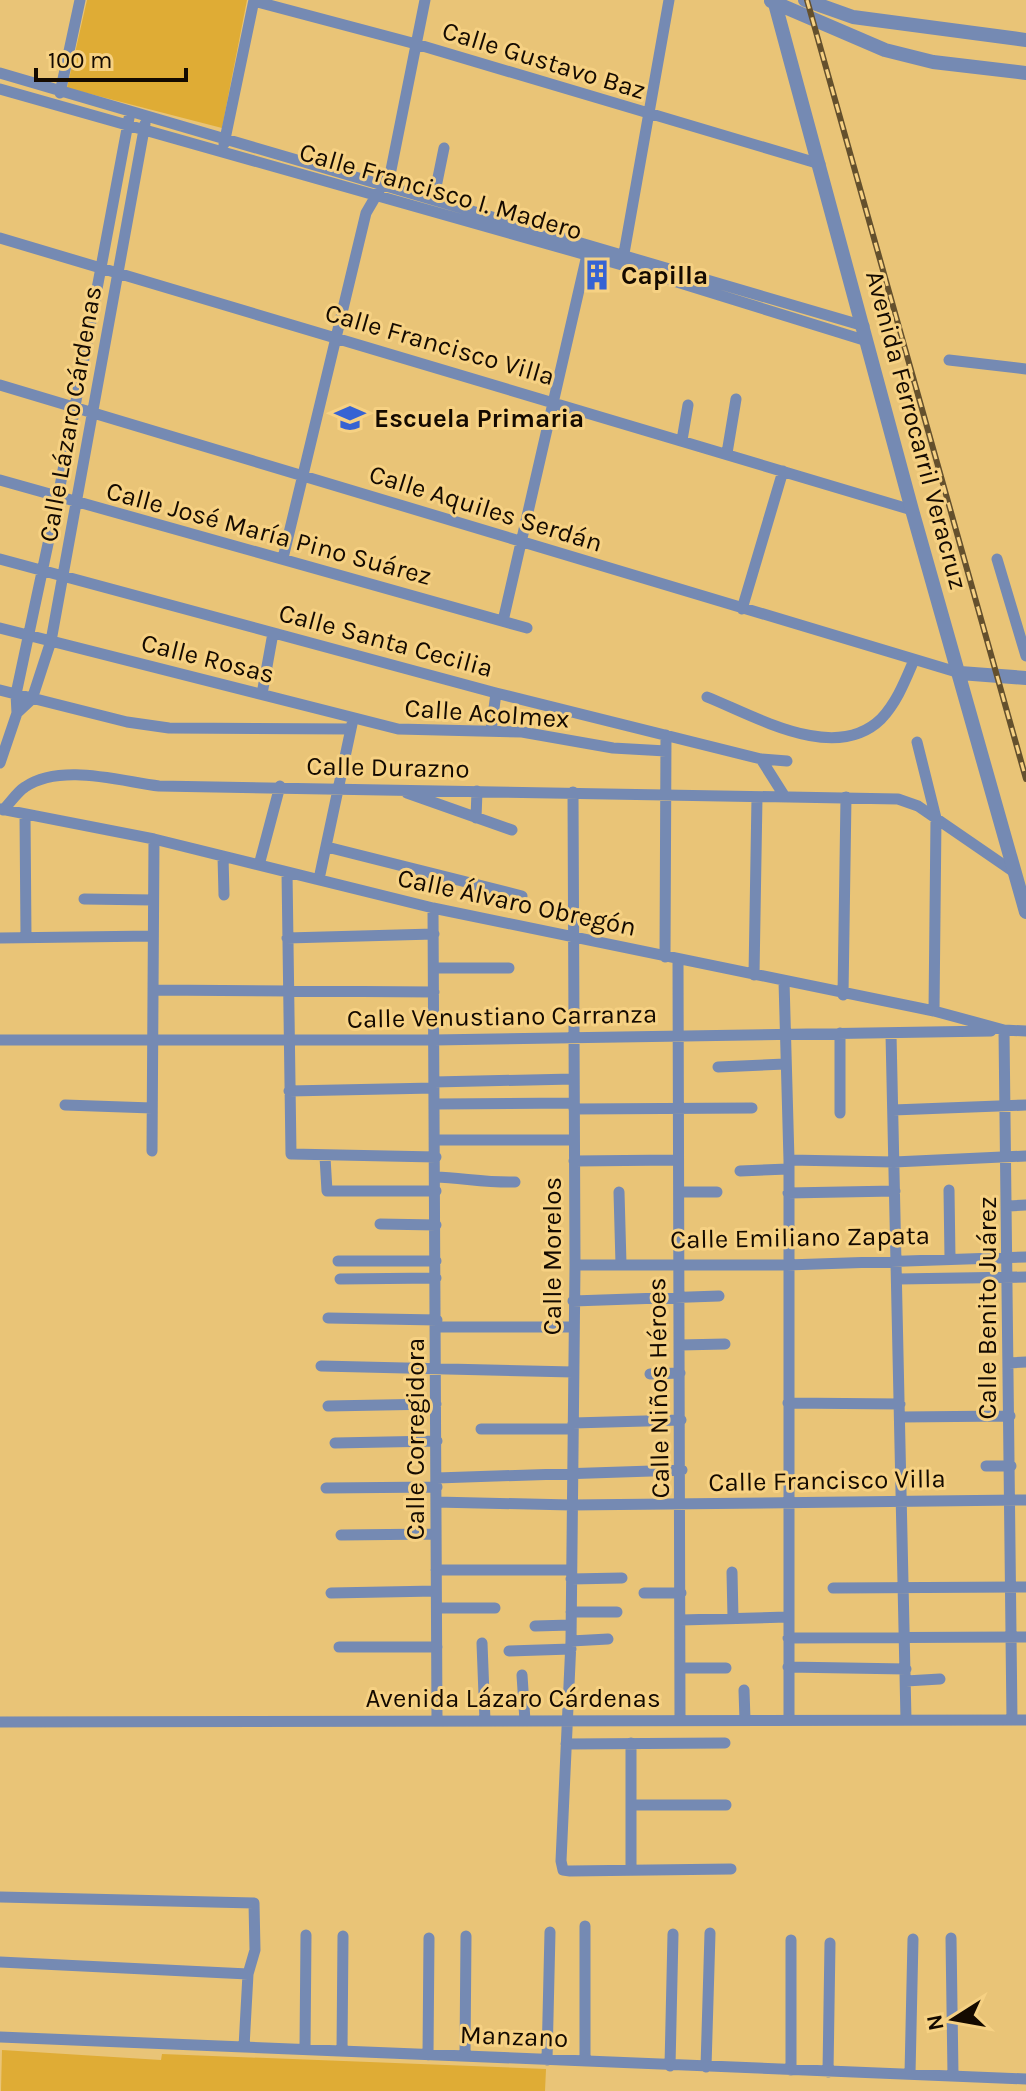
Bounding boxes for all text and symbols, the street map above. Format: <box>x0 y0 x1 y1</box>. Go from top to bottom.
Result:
street label: Calle Gustavo Baz <box>439 15 649 106</box>
scale bar <box>36 32 186 82</box>
text: 100 m <box>48 46 113 74</box>
street label: Calle Francisco I. Madero <box>296 136 586 247</box>
building icon: Capilla <box>580 258 614 292</box>
place label: Capilla <box>621 260 708 291</box>
street label: Avenida Ferrocarril Veracruz <box>859 267 974 593</box>
street label: Calle Lázaro Cárdenas <box>33 284 108 544</box>
street label: Calle Francisco Villa <box>322 297 558 392</box>
school or university icon: Escuela Primaria <box>333 401 367 435</box>
place label: Escuela Primaria <box>374 403 584 434</box>
street label: Calle Aquiles Serdán <box>365 458 606 559</box>
street label: Calle José María Pino Suárez <box>103 475 435 592</box>
street label: Calle Santa Cecilia <box>276 597 496 684</box>
street label: Calle Rosas <box>138 627 278 690</box>
street label: Calle Acolmex <box>404 692 570 735</box>
street label: Calle Durazno <box>306 751 470 784</box>
street label: Calle Álvaro Obregón <box>395 861 639 943</box>
street label: Calle Venustiano Carranza <box>347 998 657 1035</box>
street label: Calle Morelos <box>537 1177 568 1335</box>
street label: Calle Benito Juárez <box>972 1196 1003 1420</box>
street label: Calle Emiliano Zapata <box>670 1220 930 1255</box>
street label: Calle Niños Héroes <box>641 1277 676 1499</box>
street label: Calle Corregidora <box>400 1338 431 1540</box>
street label: Calle Francisco Villa <box>708 1463 946 1498</box>
street label: Avenida Lázaro Cárdenas <box>365 1683 661 1714</box>
north arrow <box>914 1979 994 2059</box>
text: N <box>921 2012 950 2033</box>
street label: Manzano <box>459 2019 569 2054</box>

